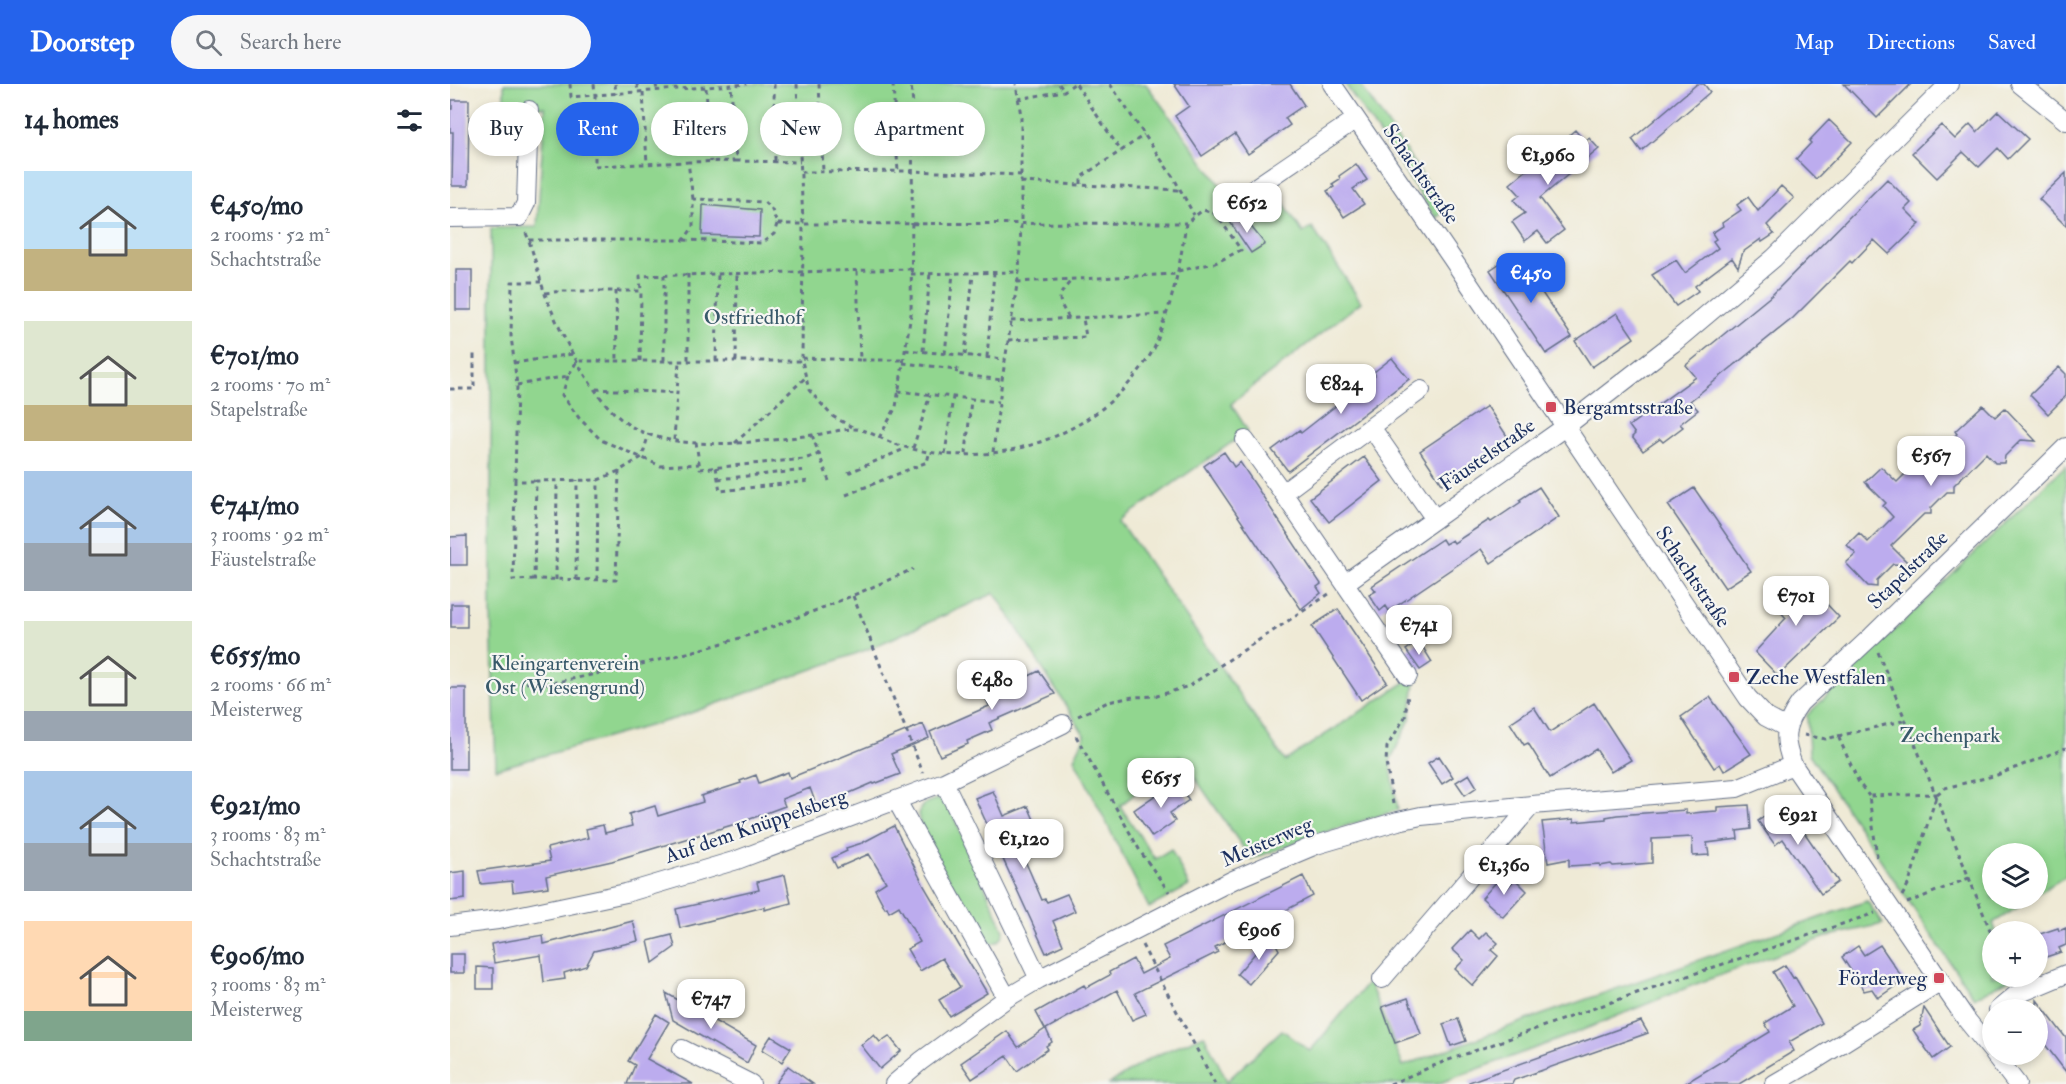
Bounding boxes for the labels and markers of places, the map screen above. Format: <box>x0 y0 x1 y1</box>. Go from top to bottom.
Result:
pin: €1,960 <box>1499 135 1597 186</box>
pin: €652 <box>1211 183 1283 234</box>
pin: €450 <box>1495 253 1567 304</box>
pin: €824 <box>1305 364 1377 415</box>
place label: Bergamtsstraße <box>1563 394 1693 421</box>
marker: Bergamtsstraße <box>1544 400 1558 414</box>
pin: €567 <box>1895 436 1967 487</box>
pin: €701 <box>1760 576 1832 627</box>
pin: €741 <box>1383 605 1455 656</box>
pin: €480 <box>956 660 1028 711</box>
place label: Zeche Westfalen <box>1746 664 1886 691</box>
marker: Zeche Westfalen <box>1727 670 1741 684</box>
pin: €655 <box>1125 758 1197 809</box>
pin: €921 <box>1762 795 1834 846</box>
pin: €1,120 <box>975 819 1073 870</box>
pin: €1,360 <box>1455 845 1553 896</box>
pin: €906 <box>1223 910 1295 961</box>
place label: Förderweg <box>1838 965 1928 992</box>
marker: Förderweg <box>1932 971 1946 985</box>
pin: €747 <box>675 979 747 1030</box>

